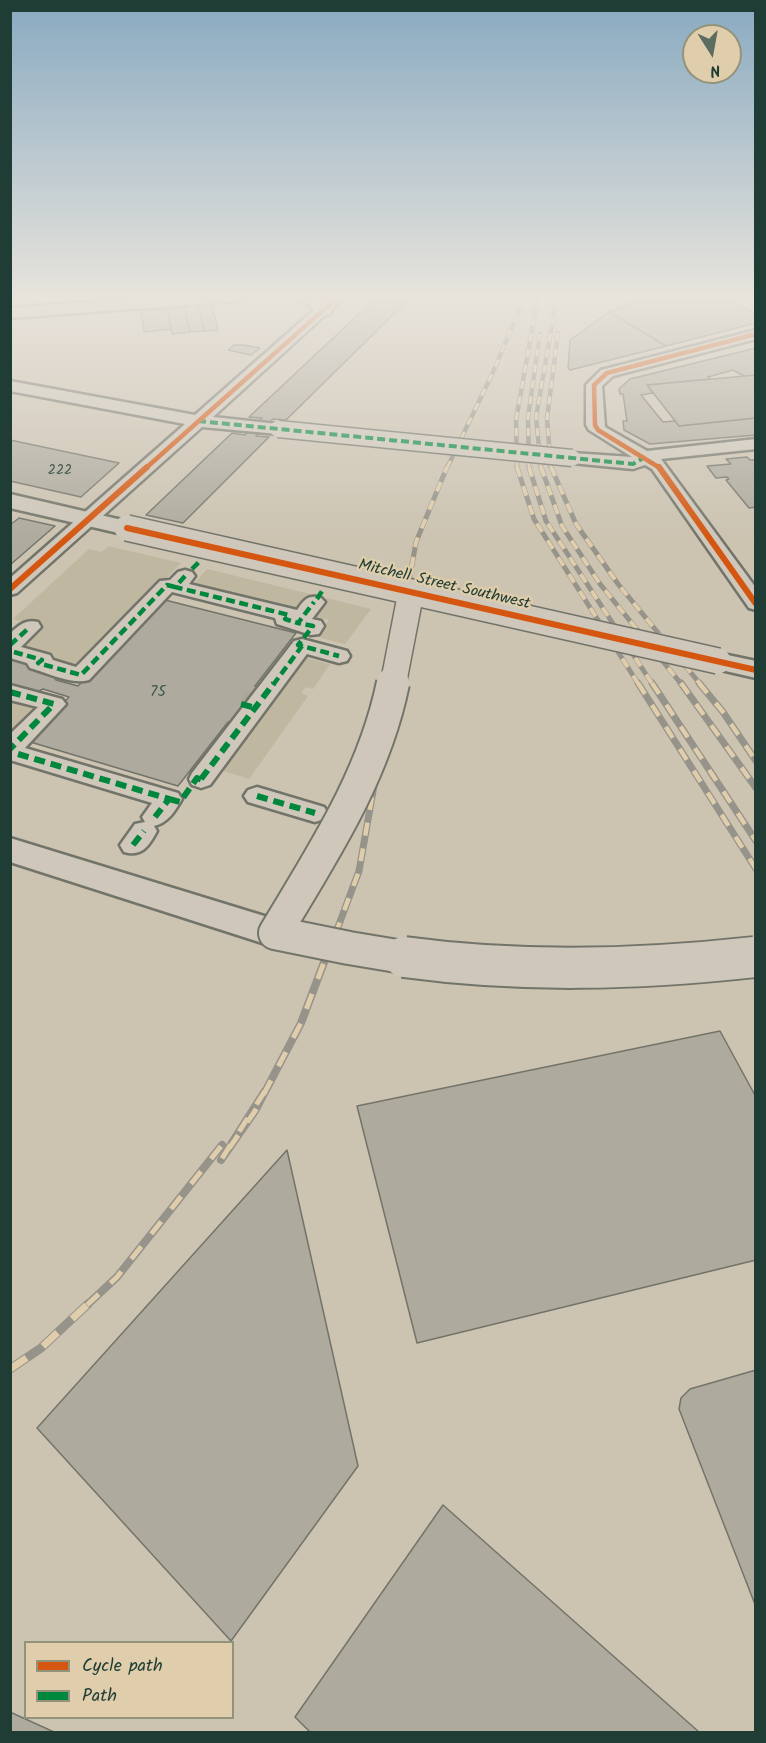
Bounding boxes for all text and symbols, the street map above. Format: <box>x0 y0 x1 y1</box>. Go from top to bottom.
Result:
north arrow <box>682 24 742 84</box>
text: N <box>708 57 723 83</box>
house number: 222 <box>48 464 72 480</box>
street label: Mitchell Street Southwest <box>356 557 532 615</box>
house number: 75 <box>150 683 166 703</box>
legend <box>24 1641 234 1719</box>
text: Cycle path <box>82 1652 163 1681</box>
text: Path <box>82 1682 117 1711</box>

